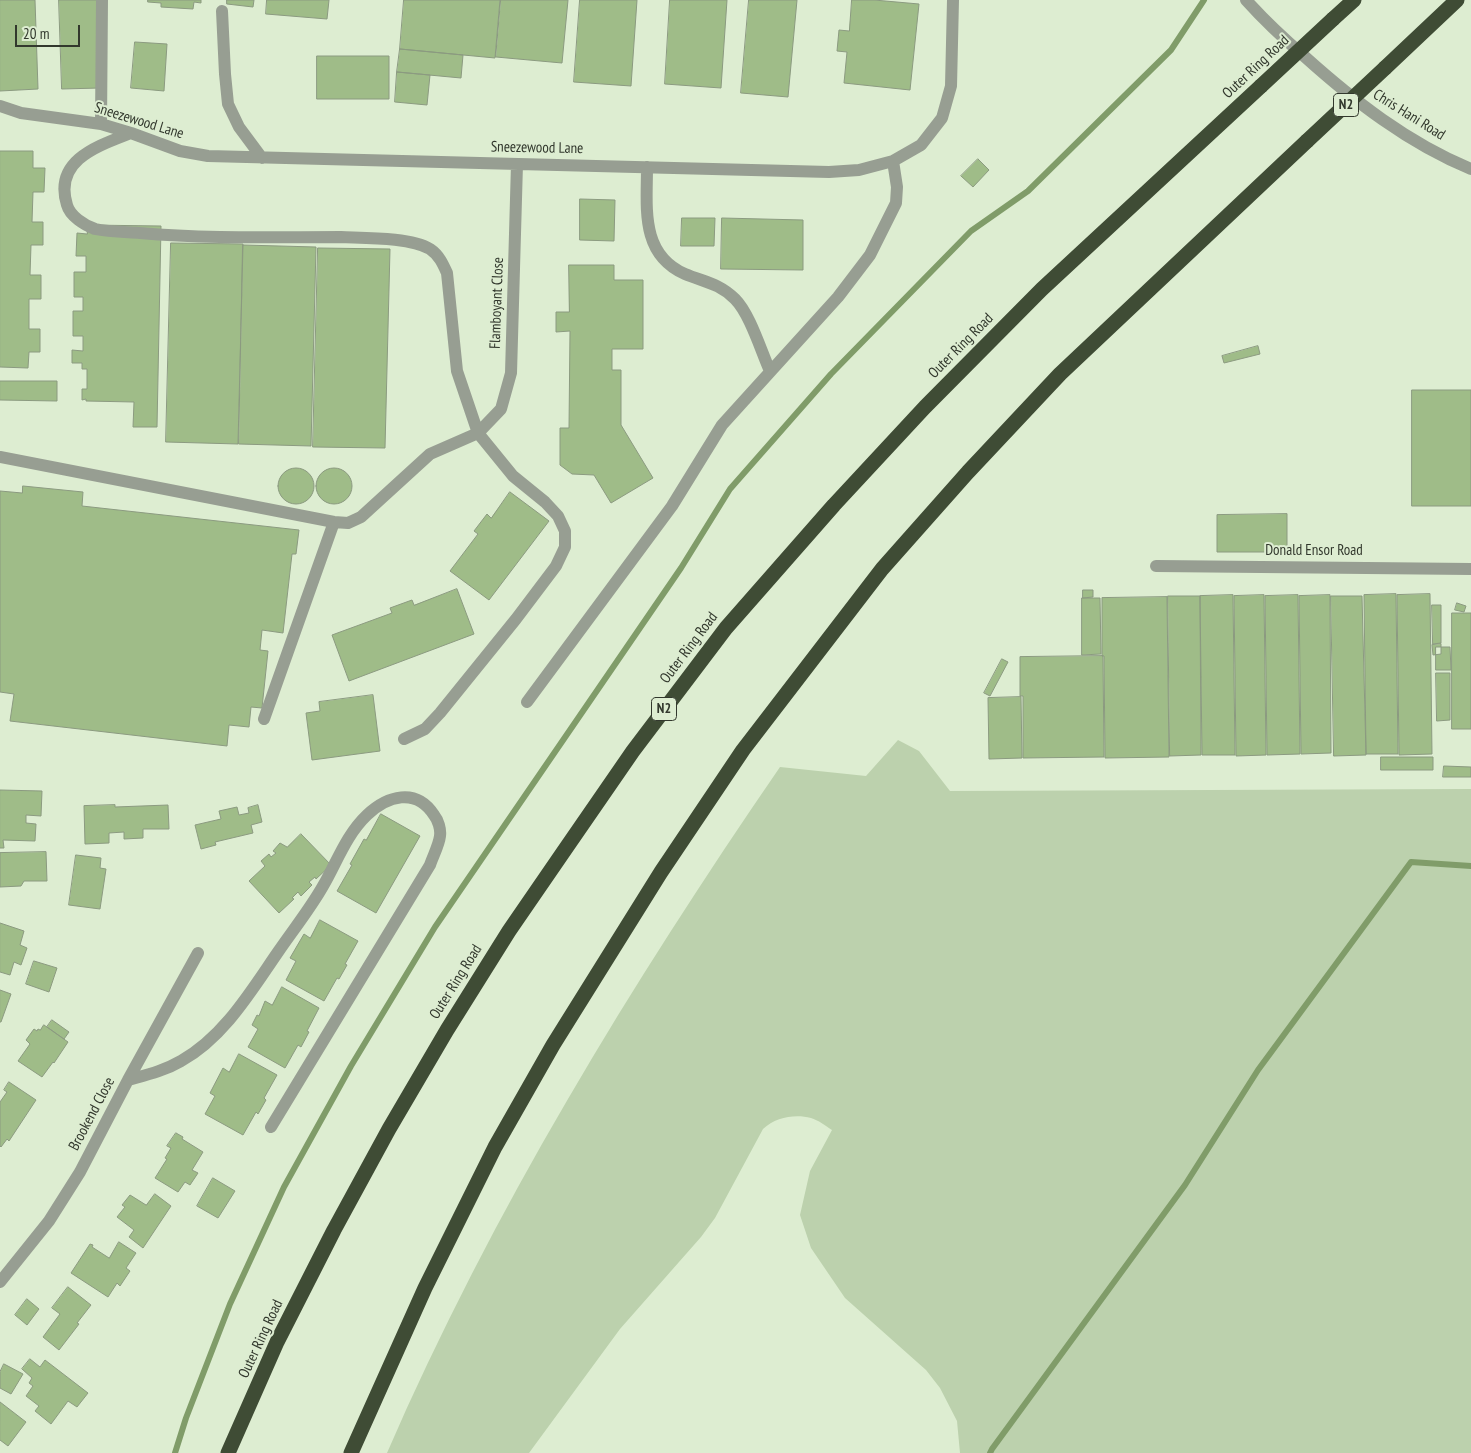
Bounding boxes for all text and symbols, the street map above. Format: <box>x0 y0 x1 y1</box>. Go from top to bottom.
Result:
scale bar <box>18 15 82 47</box>
text: 20 m <box>23 24 49 43</box>
street label: Outer Ring Road <box>1219 32 1293 102</box>
street label: Chris Hani Road <box>1370 86 1448 144</box>
road number: N2 <box>1334 94 1358 116</box>
street label: Sneezewood Lane <box>92 99 186 143</box>
street label: Sneezewood Lane <box>491 138 583 158</box>
street label: Flamboyant Close <box>486 257 508 349</box>
street label: Outer Ring Road <box>925 310 997 382</box>
street label: Donald Ensor Road <box>1265 542 1363 560</box>
street label: Outer Ring Road <box>656 609 722 687</box>
road number: N2 <box>652 698 676 721</box>
street label: Outer Ring Road <box>426 941 486 1023</box>
street label: Brookend Close <box>65 1074 119 1154</box>
street label: Outer Ring Road <box>235 1297 287 1381</box>

